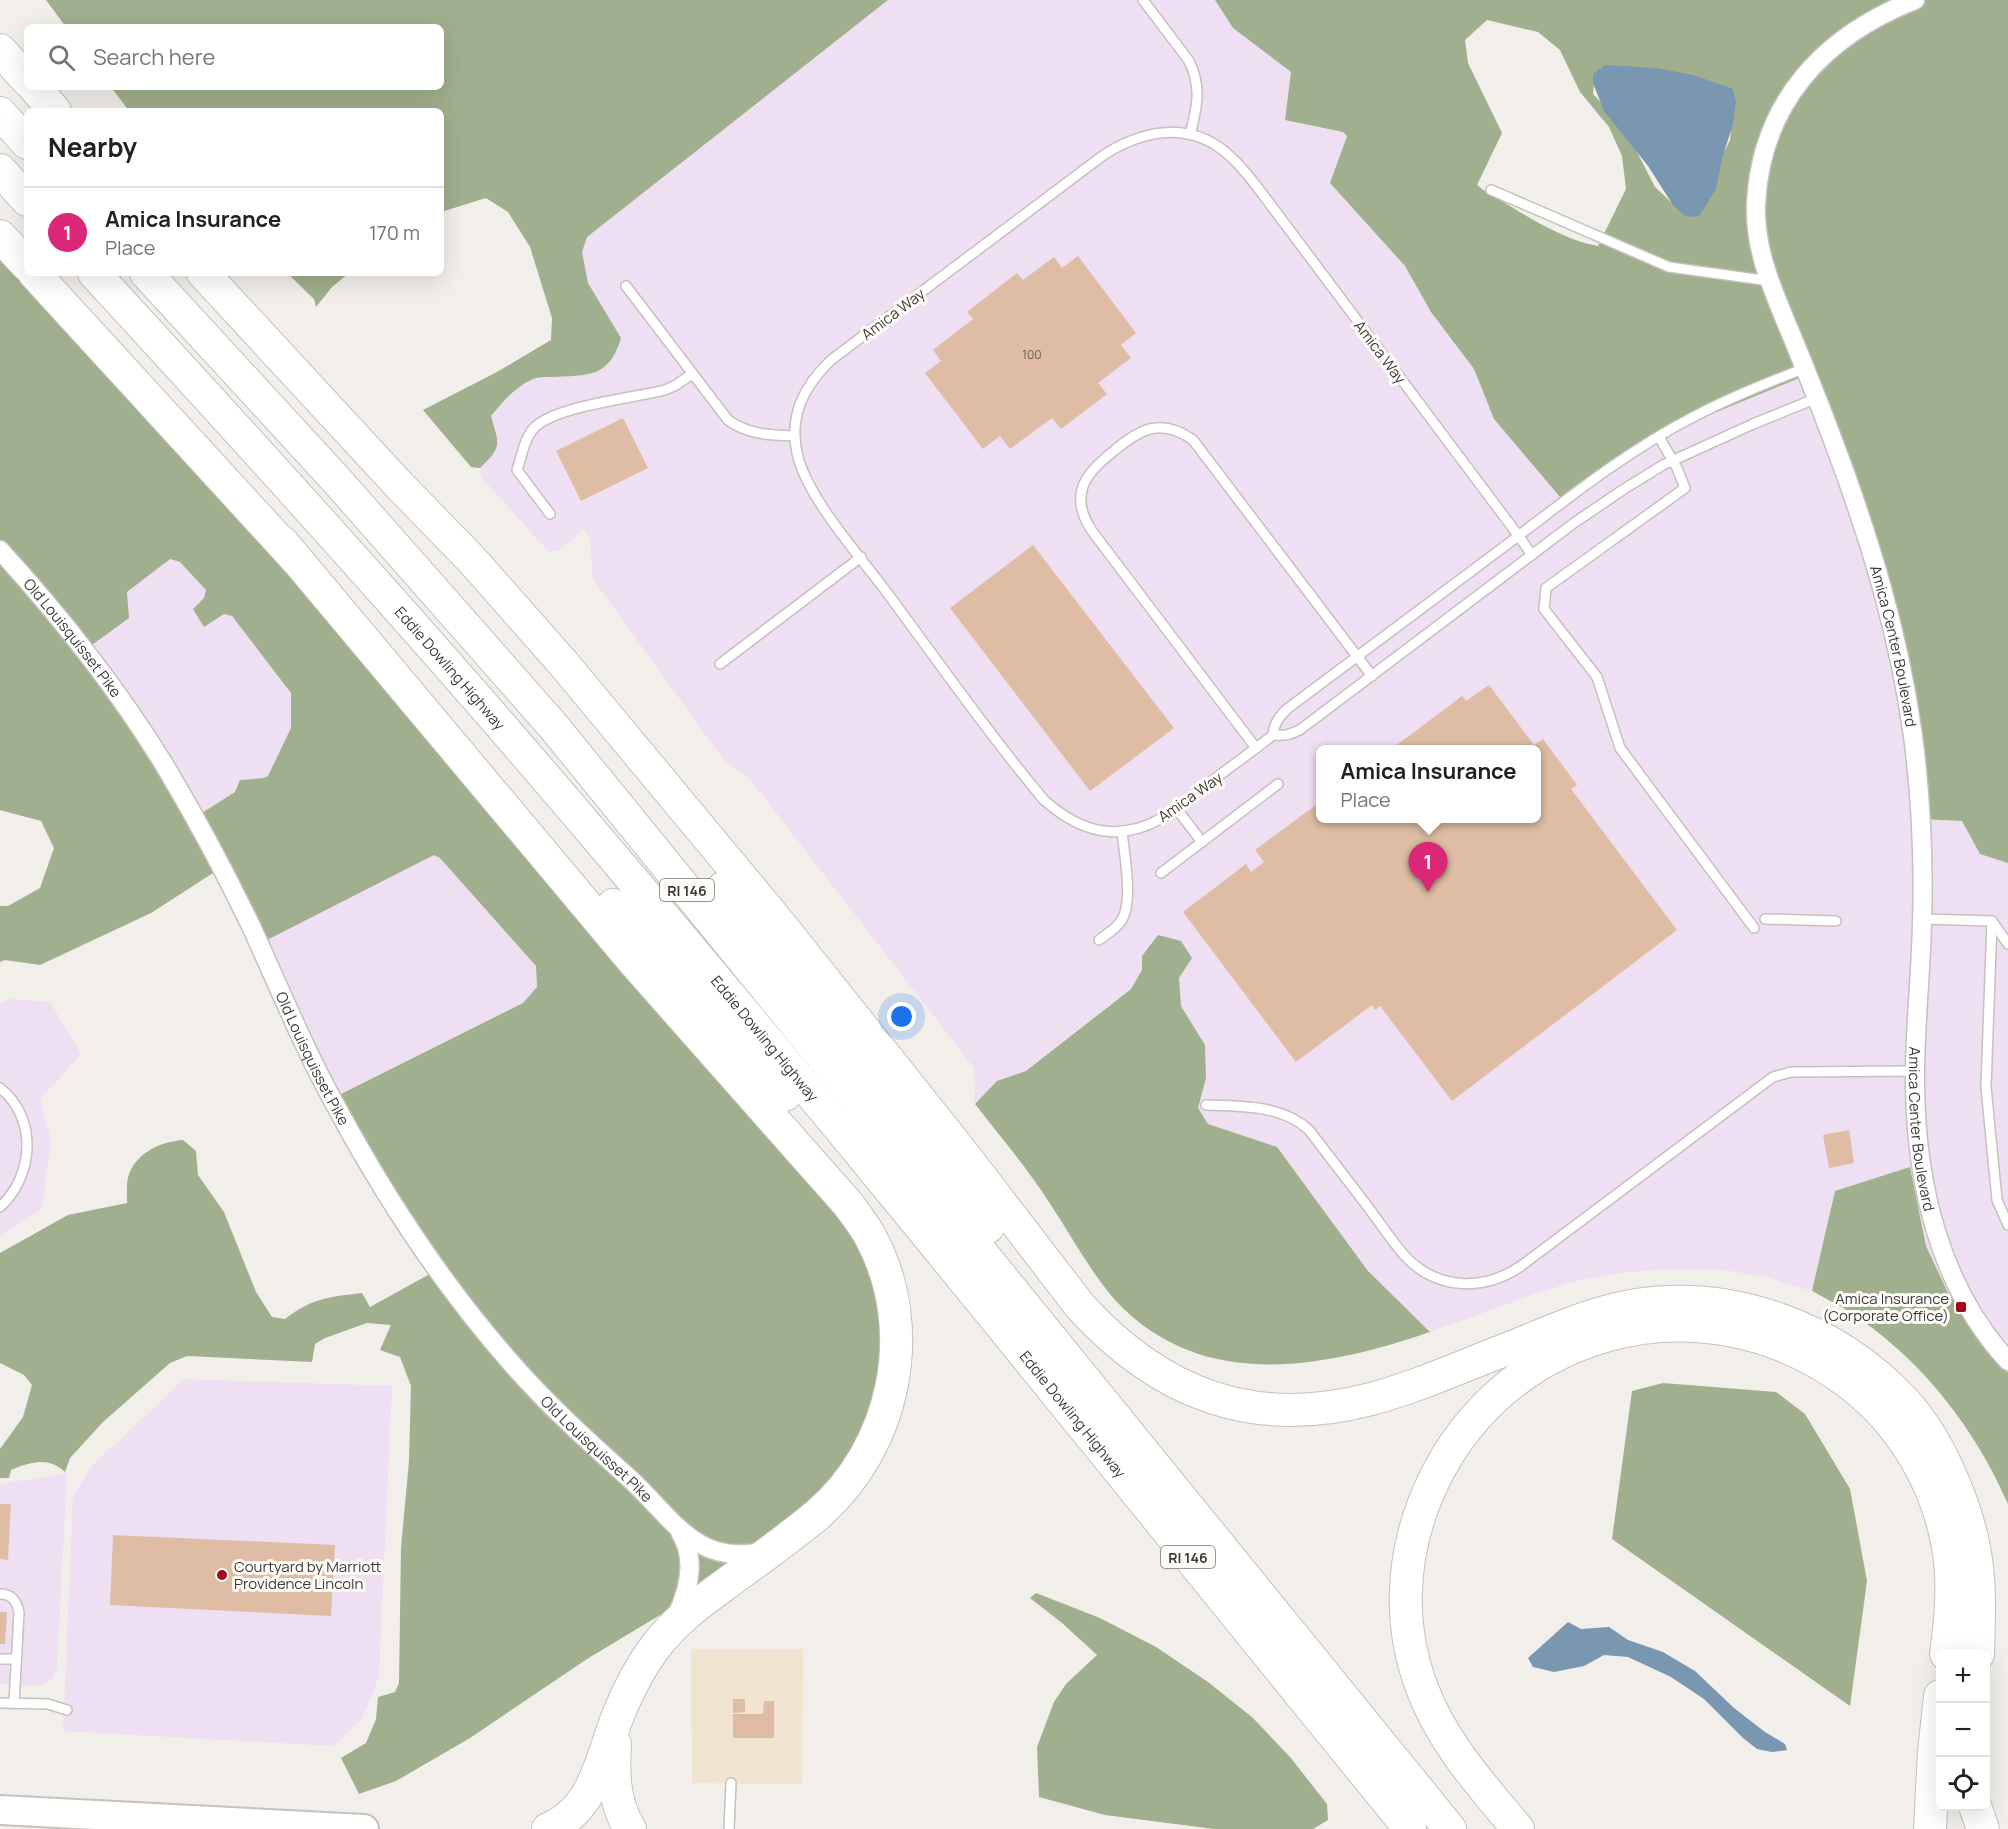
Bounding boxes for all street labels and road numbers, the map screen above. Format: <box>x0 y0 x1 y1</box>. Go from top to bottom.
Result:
street label: Amica Way <box>857 283 929 345</box>
street label: Amica Way <box>1349 316 1411 388</box>
street label: Amica Center Boulevard <box>1865 563 1922 728</box>
street label: Old Louisquisset Pike <box>19 573 127 702</box>
street label: Eddie Dowling Highway <box>390 602 510 734</box>
street label: Amica Way <box>1153 767 1227 827</box>
road number: RI 146 <box>660 879 714 901</box>
street label: Eddie Dowling Highway <box>707 971 824 1106</box>
street label: Old Louisquisset Pike <box>271 988 355 1129</box>
street label: Amica Center Boulevard <box>1904 1046 1940 1213</box>
street label: Eddie Dowling Highway <box>1015 1346 1131 1482</box>
street label: Old Louisquisset Pike <box>536 1391 658 1507</box>
road number: RI 146 <box>1161 1546 1215 1568</box>

